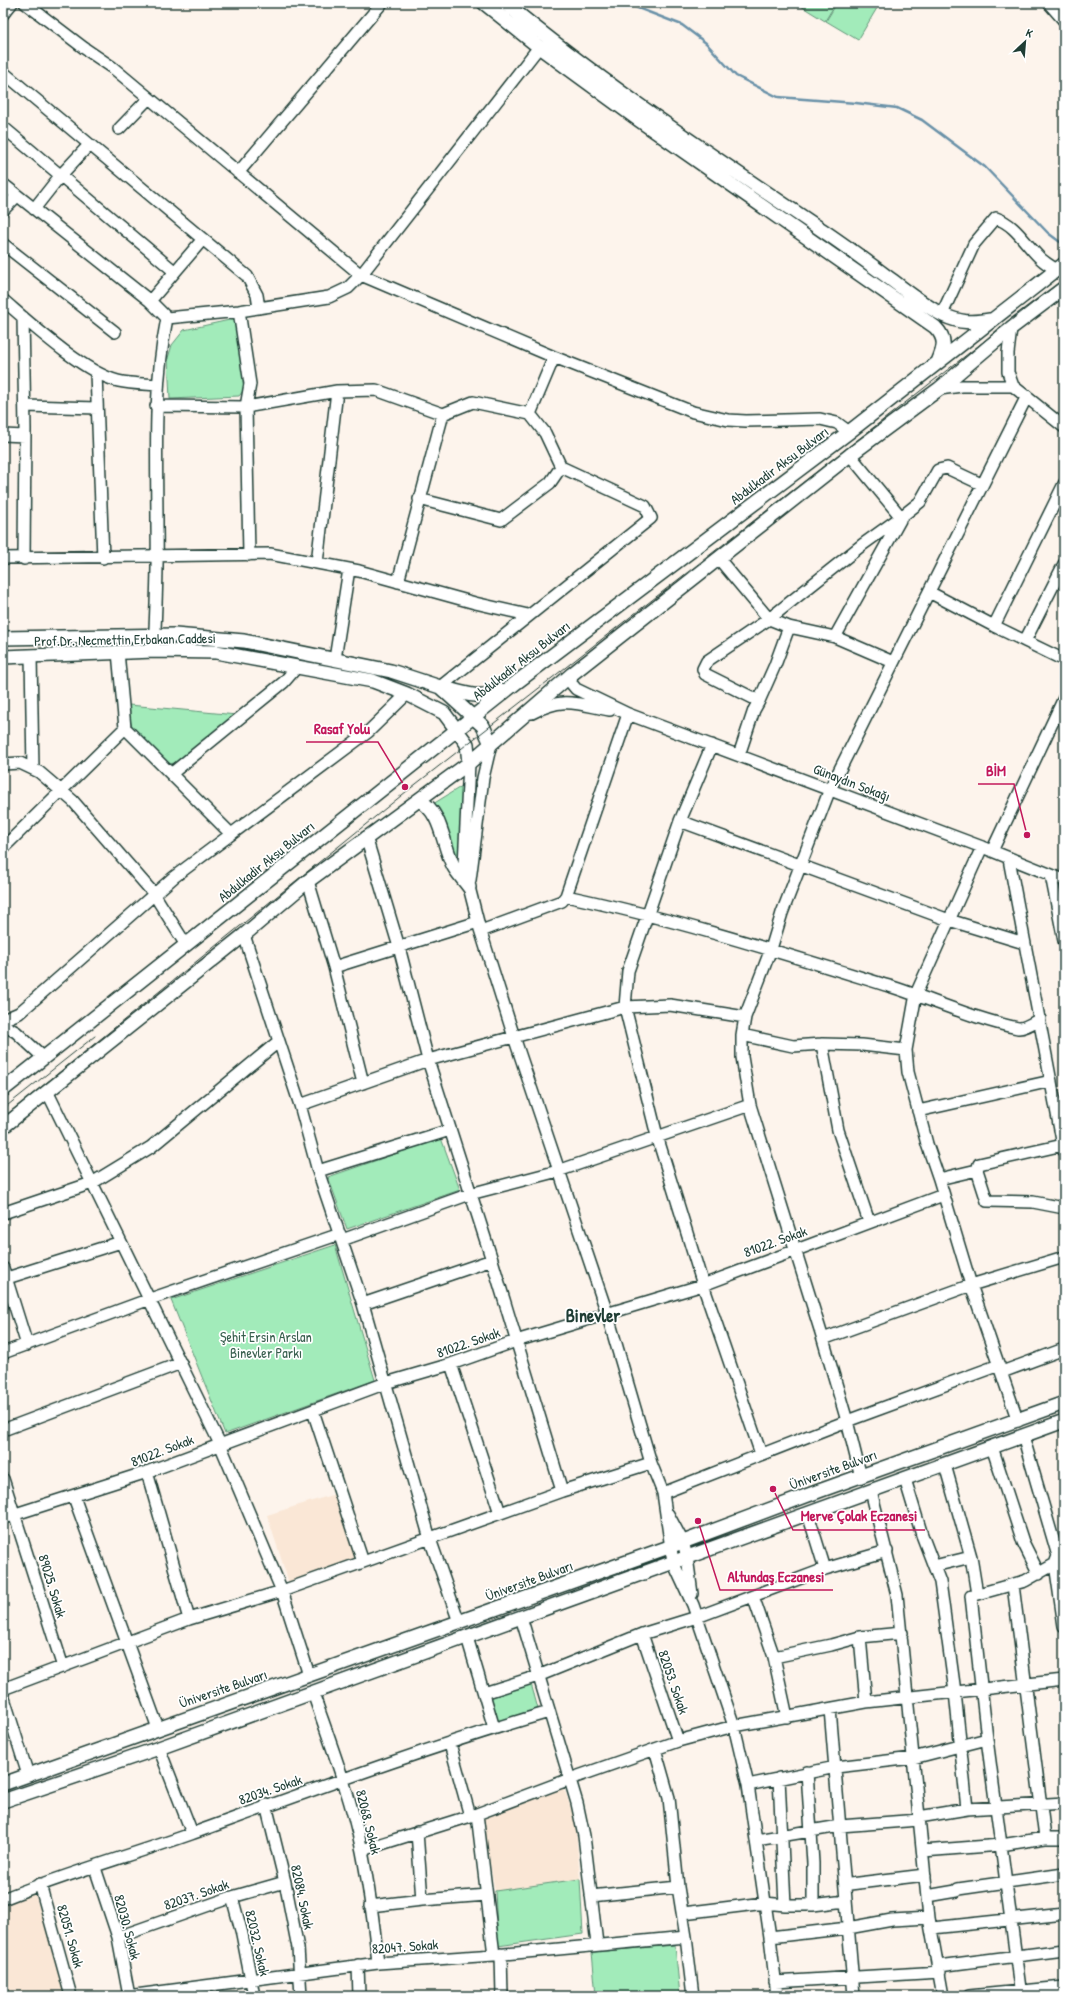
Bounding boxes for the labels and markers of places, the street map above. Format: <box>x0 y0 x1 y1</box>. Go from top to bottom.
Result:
callout: Rasaf Yolu <box>306 715 378 742</box>
callout: BİM <box>978 757 1014 784</box>
callout: Merve Çolak Eczanesi <box>793 1503 925 1530</box>
callout: Altundaş Eczanesi <box>720 1563 833 1590</box>

